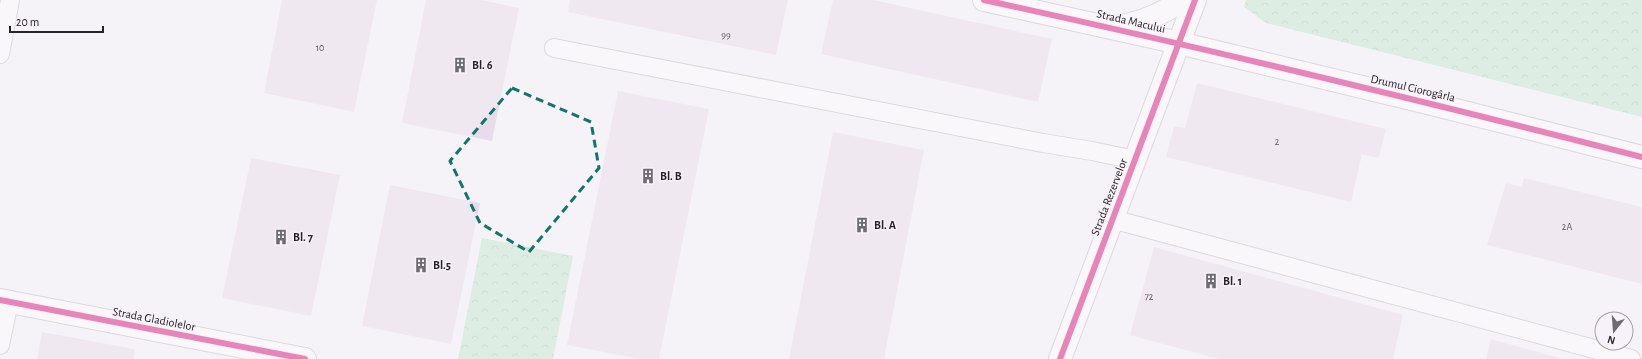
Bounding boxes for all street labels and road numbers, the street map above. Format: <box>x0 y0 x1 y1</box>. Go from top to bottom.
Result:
street label: Strada Macului <box>1095 7 1167 35</box>
street label: Drumul Ciorogârla <box>1370 72 1457 104</box>
street label: Strada Rezervelor <box>1089 157 1129 237</box>
street label: Strada Gladiolelor <box>112 305 197 333</box>

